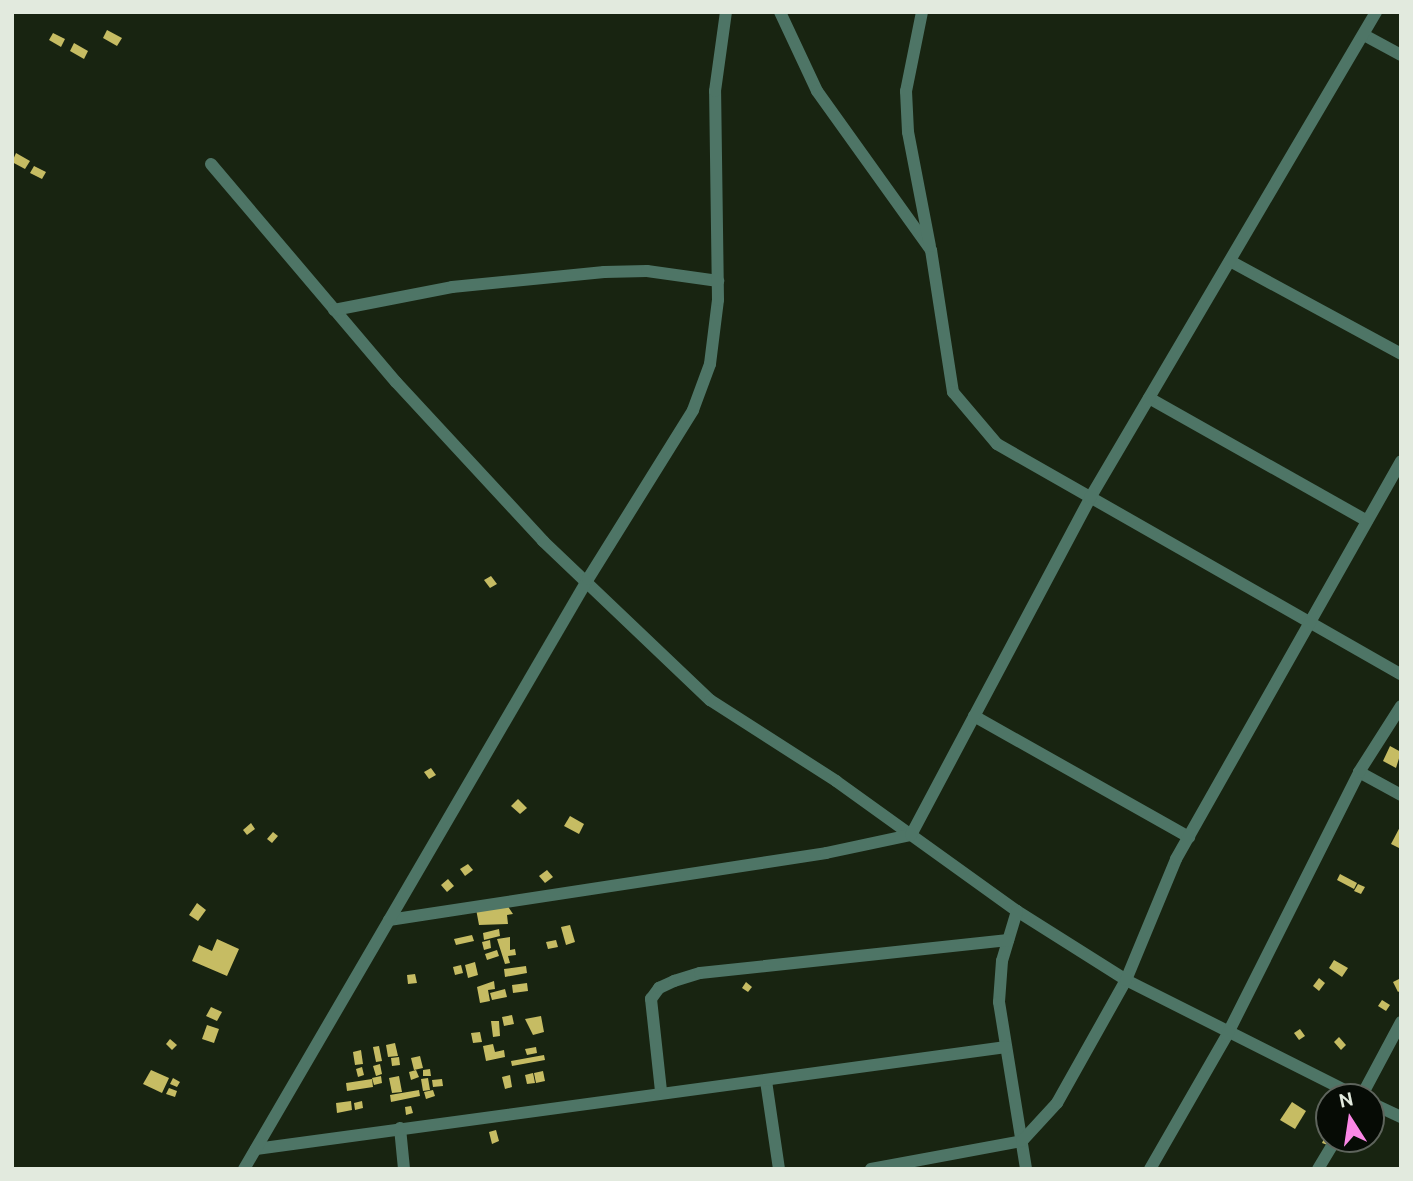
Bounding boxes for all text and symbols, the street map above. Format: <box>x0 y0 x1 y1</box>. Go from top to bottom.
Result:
north arrow <box>1315 1083 1385 1153</box>
text: N <box>1337 1087 1355 1112</box>

